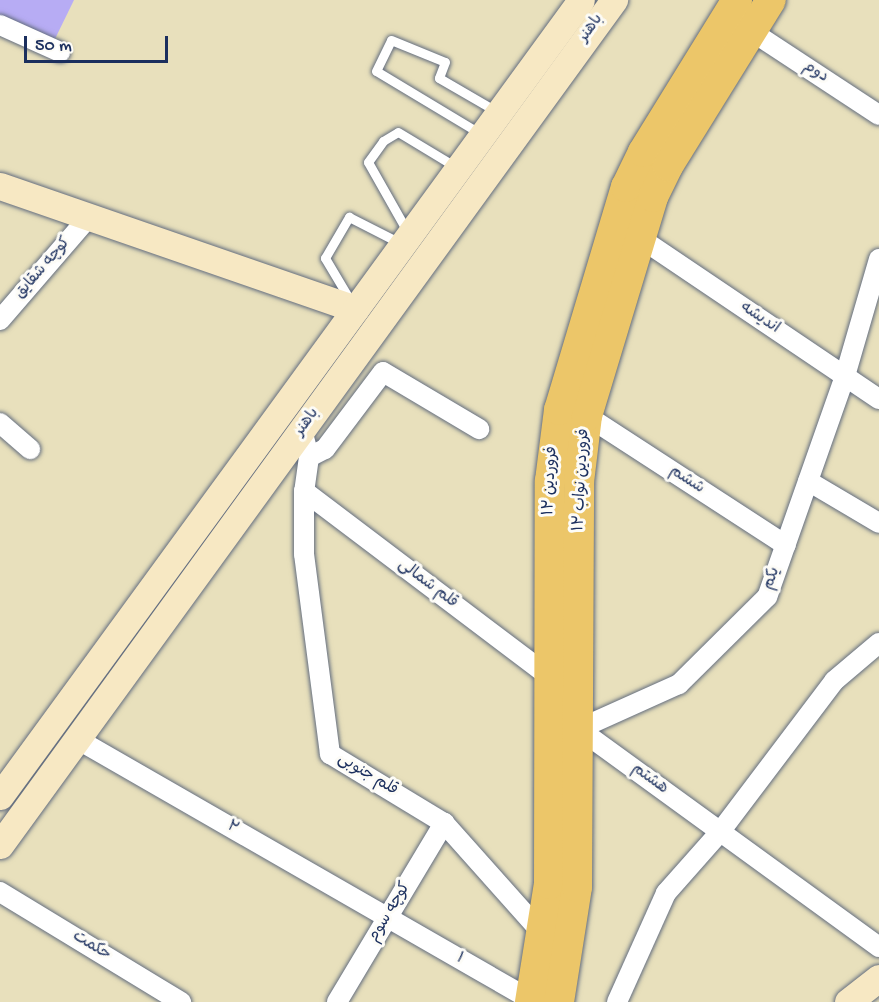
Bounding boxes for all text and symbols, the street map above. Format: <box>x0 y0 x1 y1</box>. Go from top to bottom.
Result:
street label: باهنر <box>575 11 609 47</box>
scale bar <box>27 24 171 62</box>
text: 50 m <box>35 36 72 57</box>
street label: دوم <box>799 58 831 88</box>
street label: کوچه شقایق <box>12 234 76 304</box>
street label: اندیشه <box>735 299 783 339</box>
street label: باهنر <box>291 405 325 441</box>
street label: ۱۲ فروردین نواب <box>571 428 595 532</box>
street label: ۱۲ فروردین <box>541 446 563 516</box>
street label: ششم <box>665 463 707 499</box>
street label: قلم شمالی <box>393 556 461 614</box>
street label: یکم <box>760 565 786 593</box>
street label: قلم جنوبی <box>333 751 401 801</box>
street label: هشتم <box>627 760 671 800</box>
street label: ۲ <box>223 818 241 840</box>
street label: کوچه سوم <box>366 879 416 947</box>
street label: حکمت <box>68 928 114 966</box>
street label: ۱ <box>452 950 466 970</box>

